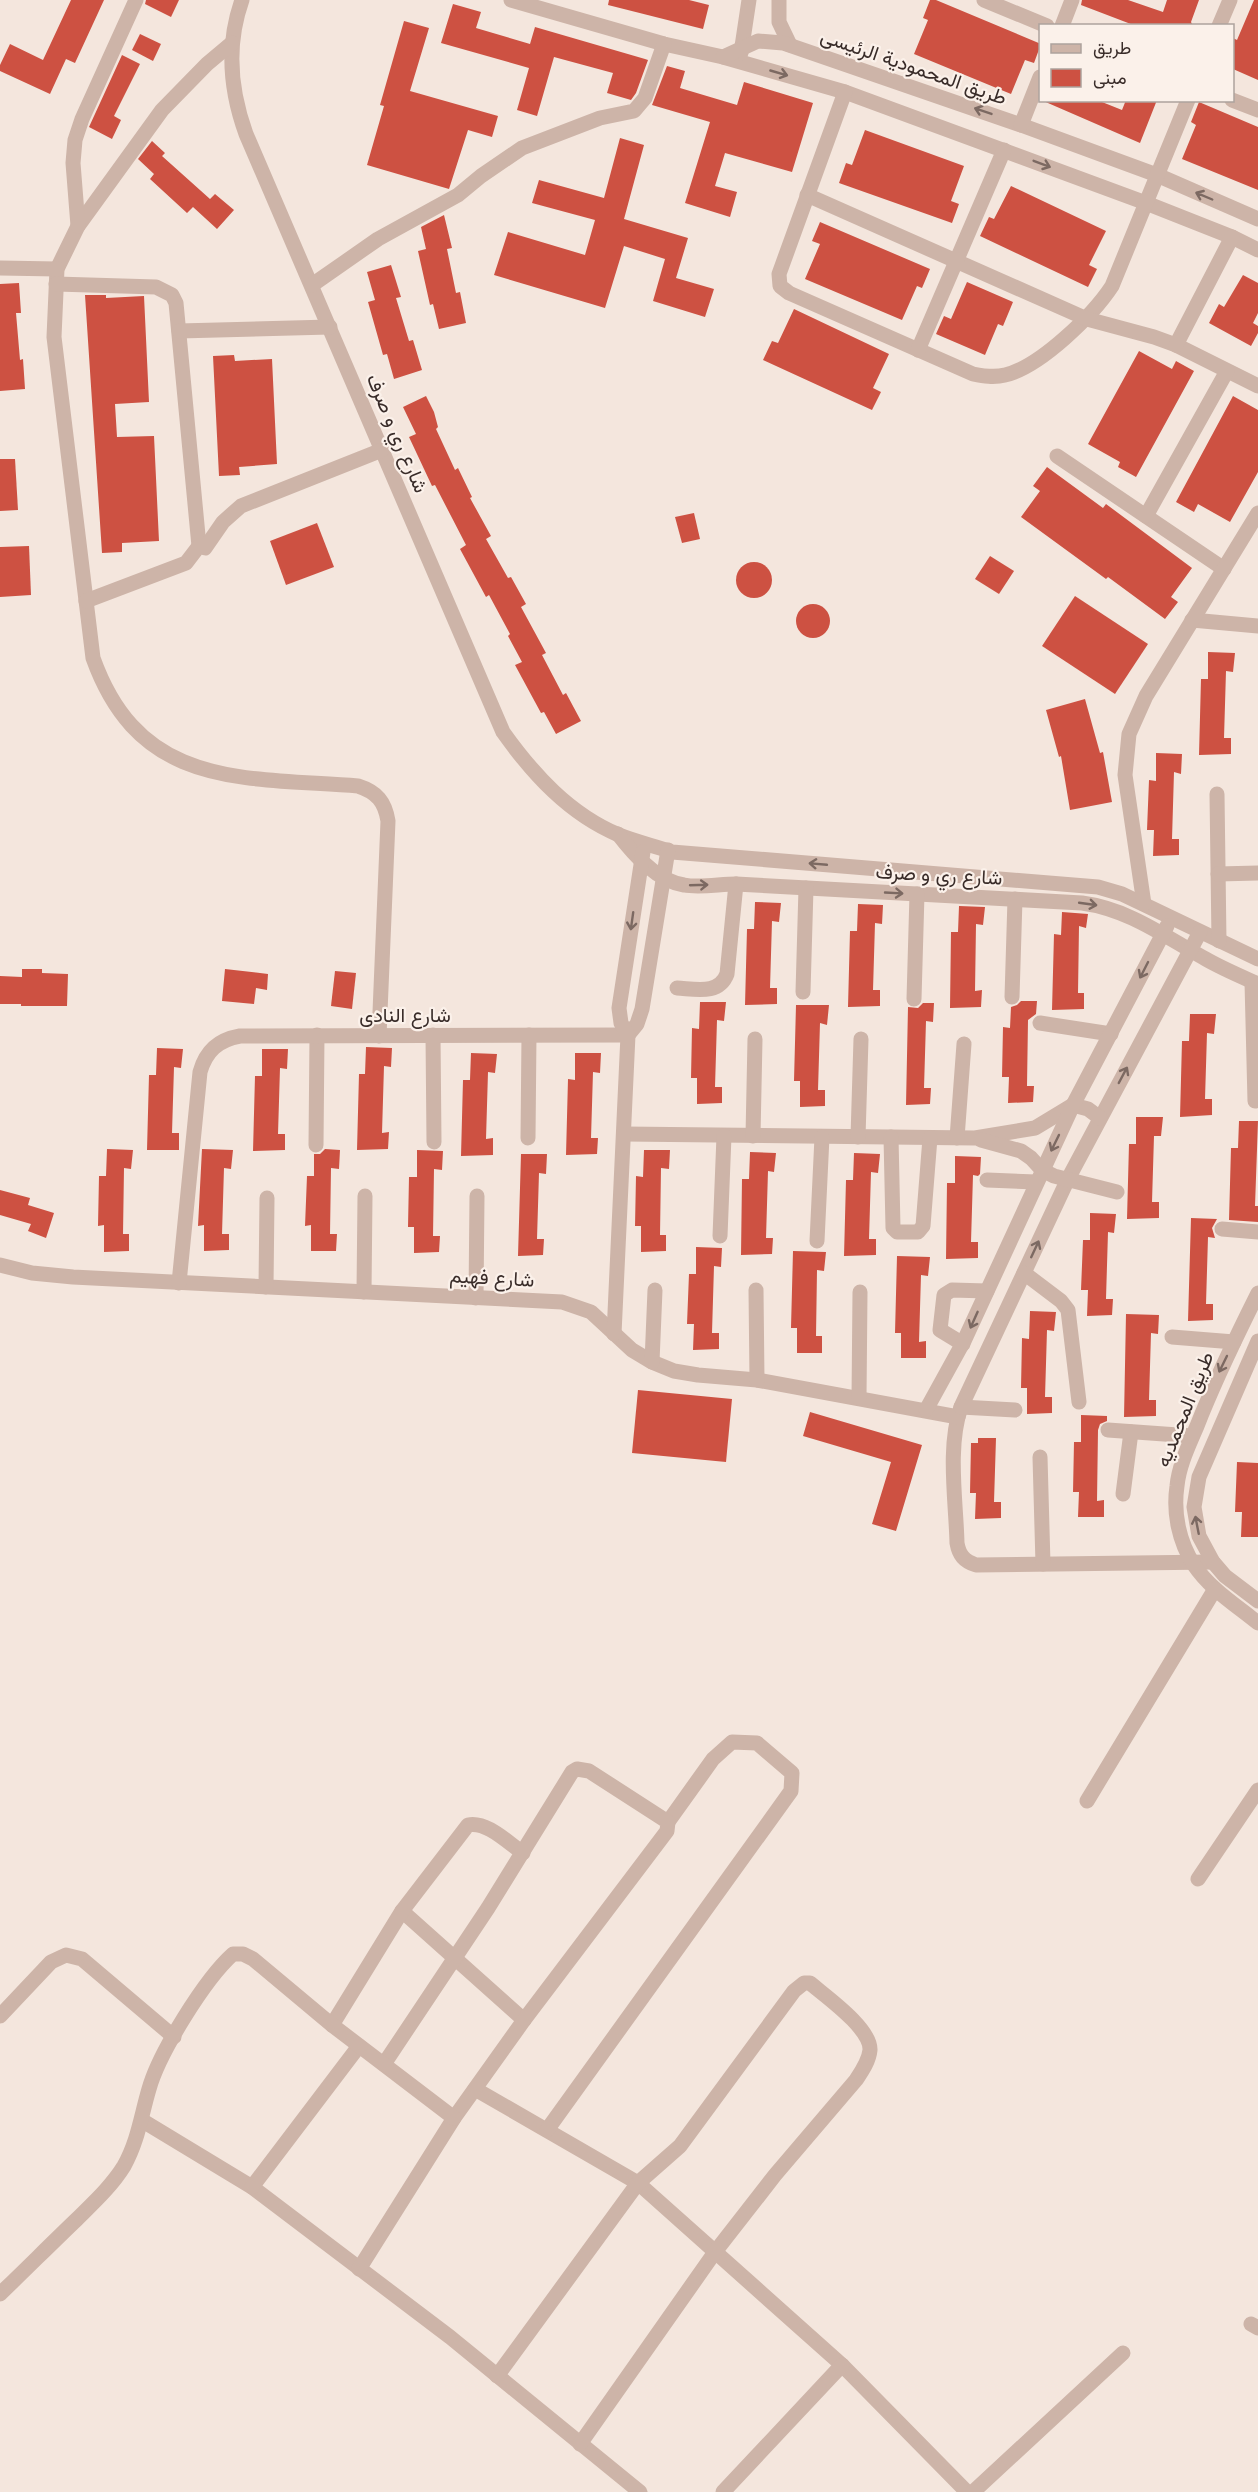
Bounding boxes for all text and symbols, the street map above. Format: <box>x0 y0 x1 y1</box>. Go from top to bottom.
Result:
street label: طريق المحمودية الرئيسى <box>817 22 1010 111</box>
legend <box>1039 24 1234 102</box>
text: طريق <box>1093 36 1131 59</box>
text: مبنى <box>1093 66 1127 89</box>
one-way arrow <box>769 68 788 79</box>
one-way arrow <box>974 105 993 116</box>
one-way arrow <box>1033 160 1051 171</box>
one-way arrow <box>1196 189 1214 201</box>
street label: شارع ري و صرف <box>357 370 434 498</box>
one-way arrow <box>808 858 828 869</box>
street label: شارع ري و صرف <box>875 858 1003 895</box>
one-way arrow <box>689 879 709 891</box>
one-way arrow <box>883 887 903 898</box>
one-way arrow <box>1078 899 1098 910</box>
one-way arrow <box>627 911 638 931</box>
one-way arrow <box>1138 960 1150 978</box>
street label: شارع النادى <box>359 1002 451 1029</box>
one-way arrow <box>1118 1067 1129 1085</box>
one-way arrow <box>1048 1133 1060 1151</box>
one-way arrow <box>1030 1241 1042 1259</box>
street label: شارع فهيم <box>449 1262 535 1294</box>
one-way arrow <box>968 1311 979 1329</box>
street label: طريق المحمديه <box>1150 1348 1219 1471</box>
one-way arrow <box>1217 1355 1228 1373</box>
one-way arrow <box>1191 1516 1202 1535</box>

